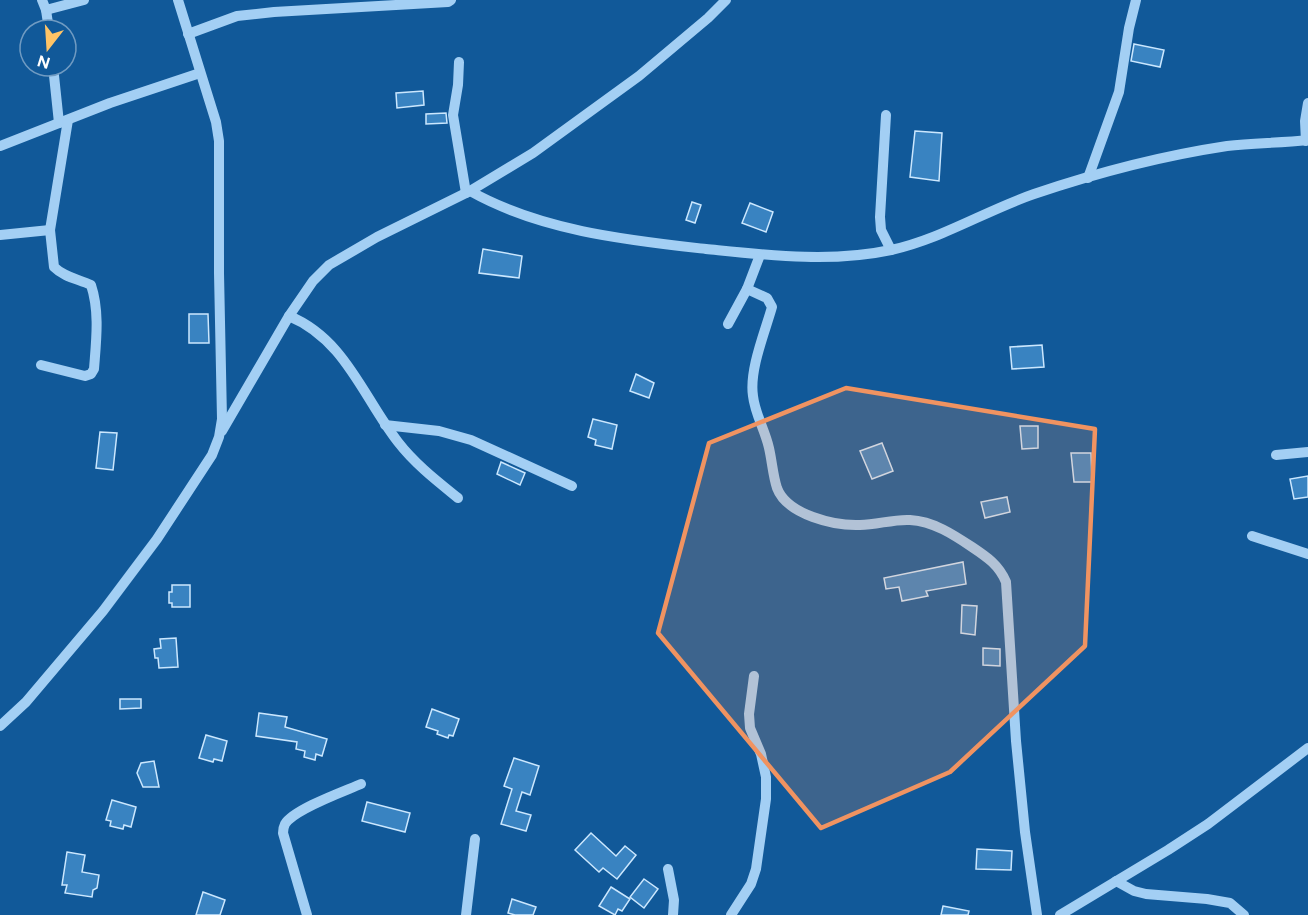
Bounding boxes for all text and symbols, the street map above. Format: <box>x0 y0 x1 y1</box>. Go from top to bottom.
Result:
north arrow <box>18 18 78 78</box>
text: N <box>35 51 52 73</box>

